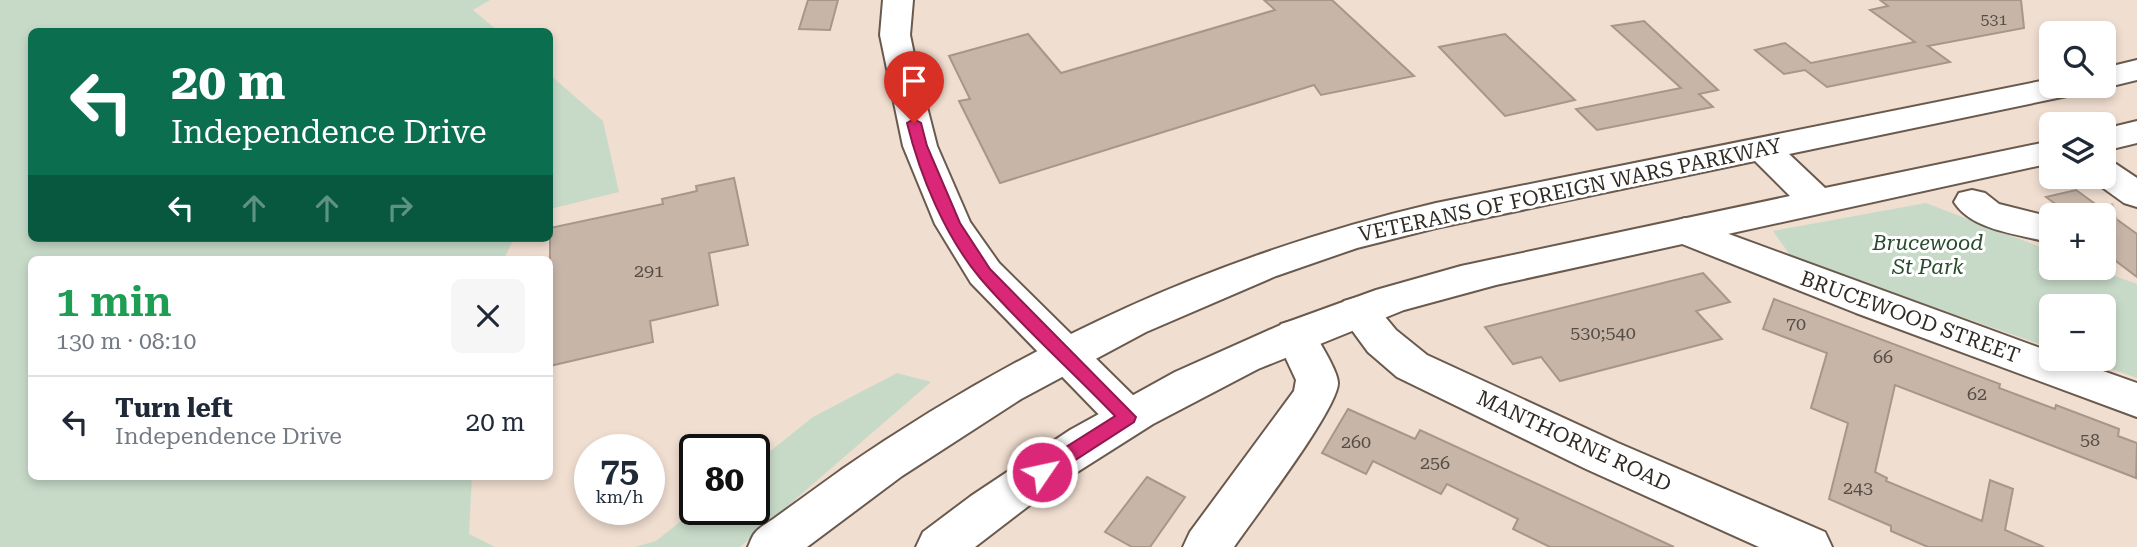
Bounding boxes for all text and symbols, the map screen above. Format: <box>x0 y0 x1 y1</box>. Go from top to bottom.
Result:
house number: 531 <box>1981 10 2007 29</box>
map controls <box>2039 21 2116 371</box>
button: search <box>2039 21 2116 98</box>
pin <box>884 51 944 123</box>
text: 20 m <box>171 54 286 111</box>
icon: left <box>56 56 147 147</box>
icon: arrive <box>895 62 933 100</box>
button: layers <box>2039 112 2116 189</box>
text: Independence Drive <box>171 113 487 151</box>
street label: VETERANS OF FOREIGN WARS PARKWAY <box>1356 133 1784 247</box>
icon: left <box>162 189 200 227</box>
icon: ahead <box>235 189 273 227</box>
icon: ahead <box>308 189 346 227</box>
icon: right <box>381 189 419 227</box>
button: + <box>2039 203 2116 280</box>
park label: Brucewood St Park <box>1872 231 1983 279</box>
house number: 291 <box>634 260 664 281</box>
street label: BRUCEWOOD STREET <box>1797 266 2023 368</box>
text: 1 min <box>56 277 172 326</box>
button: close <box>451 279 525 353</box>
button: − <box>2039 294 2116 371</box>
house number: 70 <box>1786 313 1806 334</box>
house number: 530;540 <box>1570 322 1636 343</box>
text: 130 m · 08:10 <box>56 328 196 355</box>
house number: 66 <box>1873 346 1893 367</box>
house number: 62 <box>1967 383 1987 404</box>
street label: MANTHORNE ROAD <box>1473 385 1675 497</box>
text: Turn left <box>115 393 233 423</box>
icon: left <box>56 403 94 441</box>
text: 20 m <box>466 407 525 437</box>
text: Independence Drive <box>115 423 342 450</box>
house number: 58 <box>2080 429 2100 450</box>
house number: 260 <box>1341 431 1371 452</box>
speed limit sign: 80 <box>679 434 770 525</box>
position arrow <box>1005 435 1079 509</box>
text: 75 <box>600 450 639 491</box>
house number: 256 <box>1420 452 1450 473</box>
house number: 243 <box>1843 477 1873 498</box>
text: km/h <box>595 486 644 507</box>

